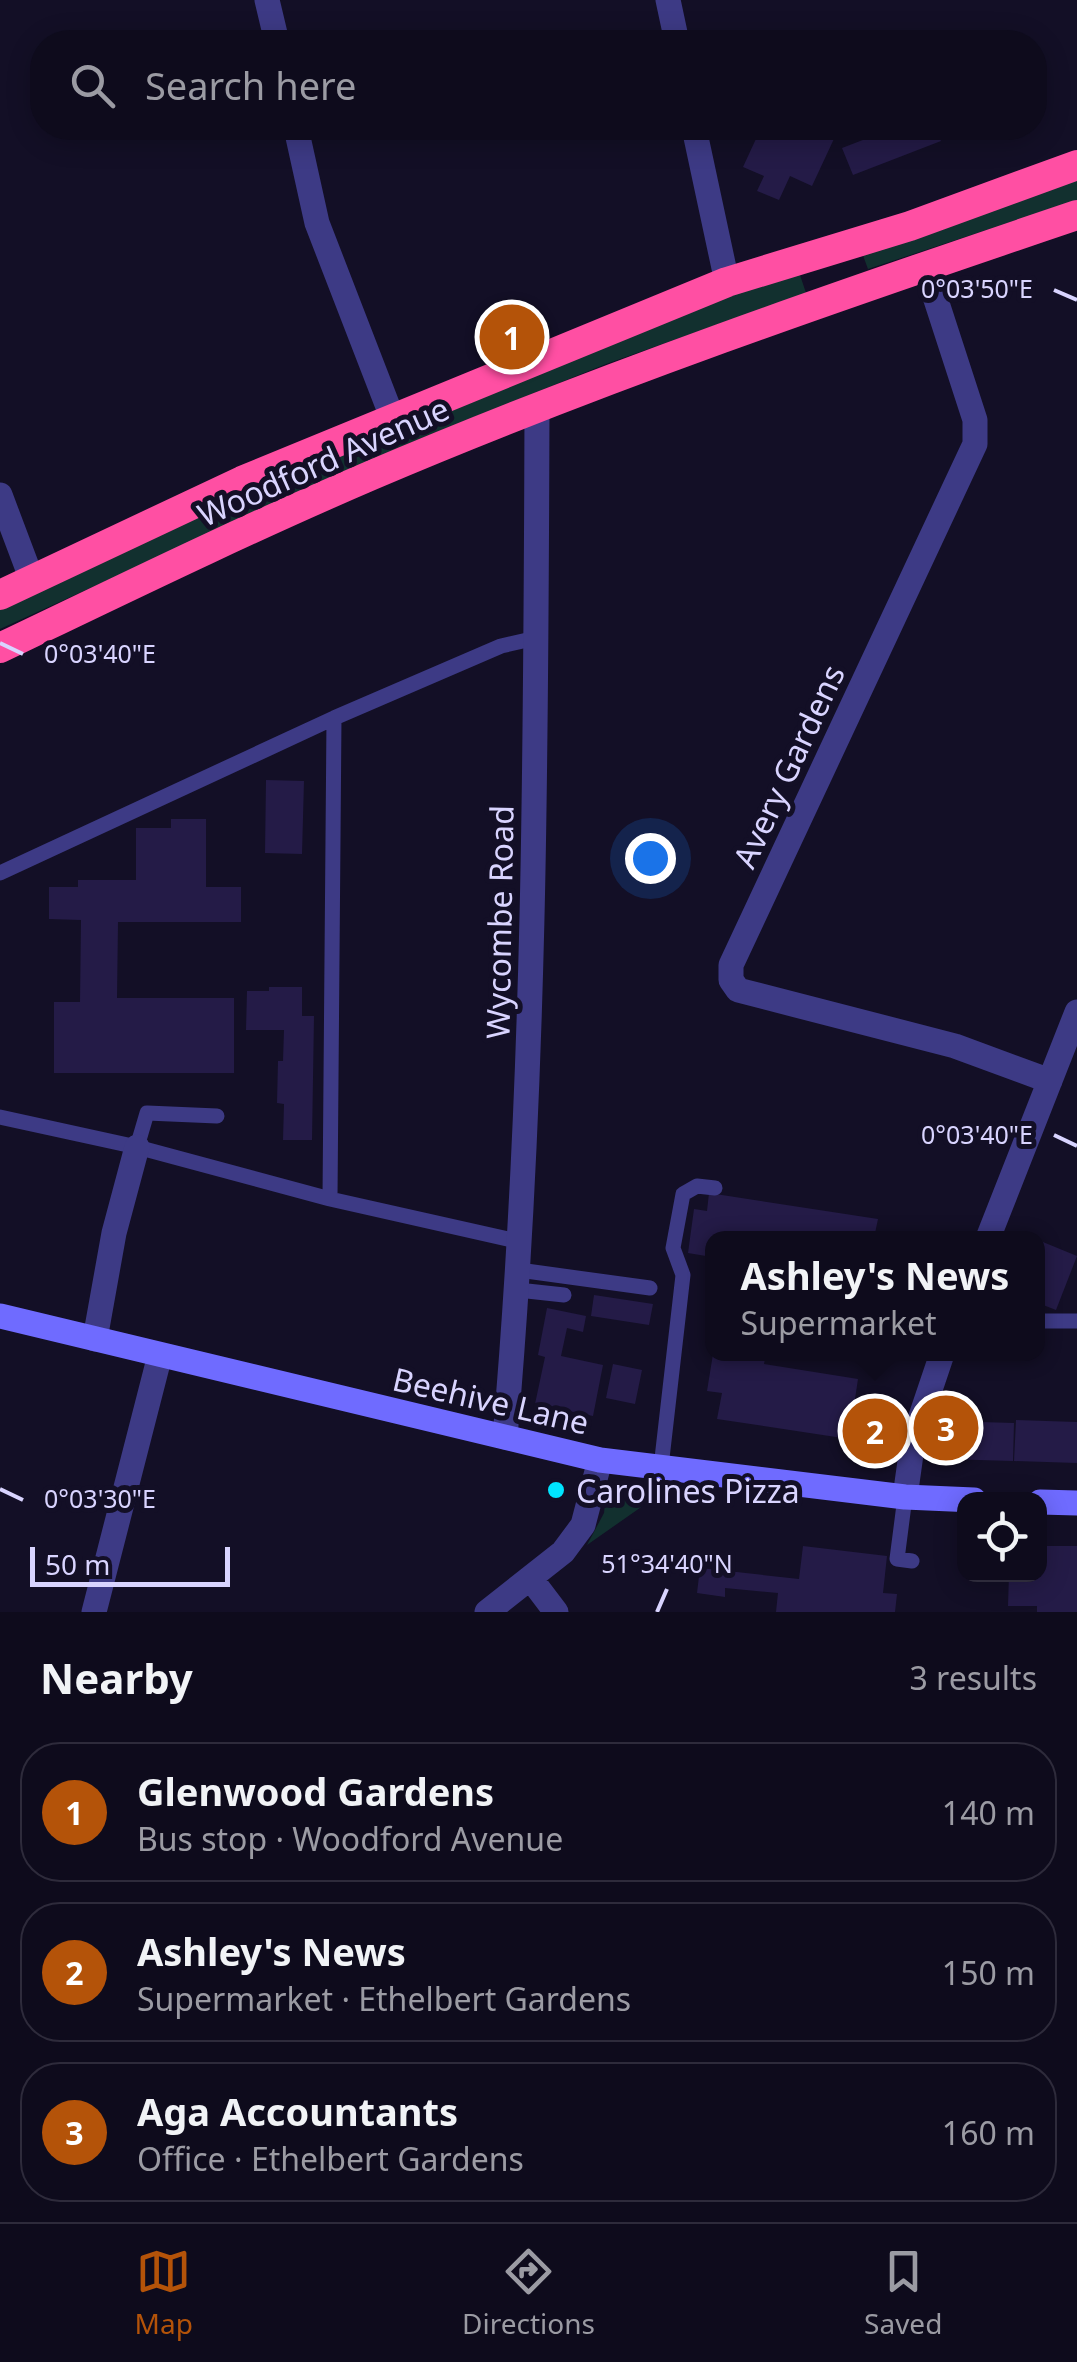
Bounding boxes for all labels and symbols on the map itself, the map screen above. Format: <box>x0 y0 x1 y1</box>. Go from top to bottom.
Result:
text: 0°03'50"E <box>921 271 1033 305</box>
pin: 1 <box>480 300 544 374</box>
street label: Woodford Avenue <box>191 386 455 536</box>
text: 0°03'40"E <box>44 636 156 670</box>
street label: Avery Gardens <box>722 658 854 874</box>
street label: Wycombe Road <box>475 805 523 1039</box>
your location <box>625 833 676 884</box>
text: 0°03'40"E <box>921 1117 1033 1151</box>
street label: Beehive Lane <box>389 1357 593 1443</box>
pin: 3 <box>914 1390 978 1466</box>
pin: 2 <box>842 1394 908 1468</box>
place label: Carolines Pizza <box>576 1469 800 1512</box>
marker: Carolines Pizza <box>545 1479 567 1501</box>
text: 0°03'30"E <box>44 1481 156 1515</box>
scale bar <box>30 1542 230 1586</box>
text: 51°34'40"N <box>601 1546 733 1580</box>

